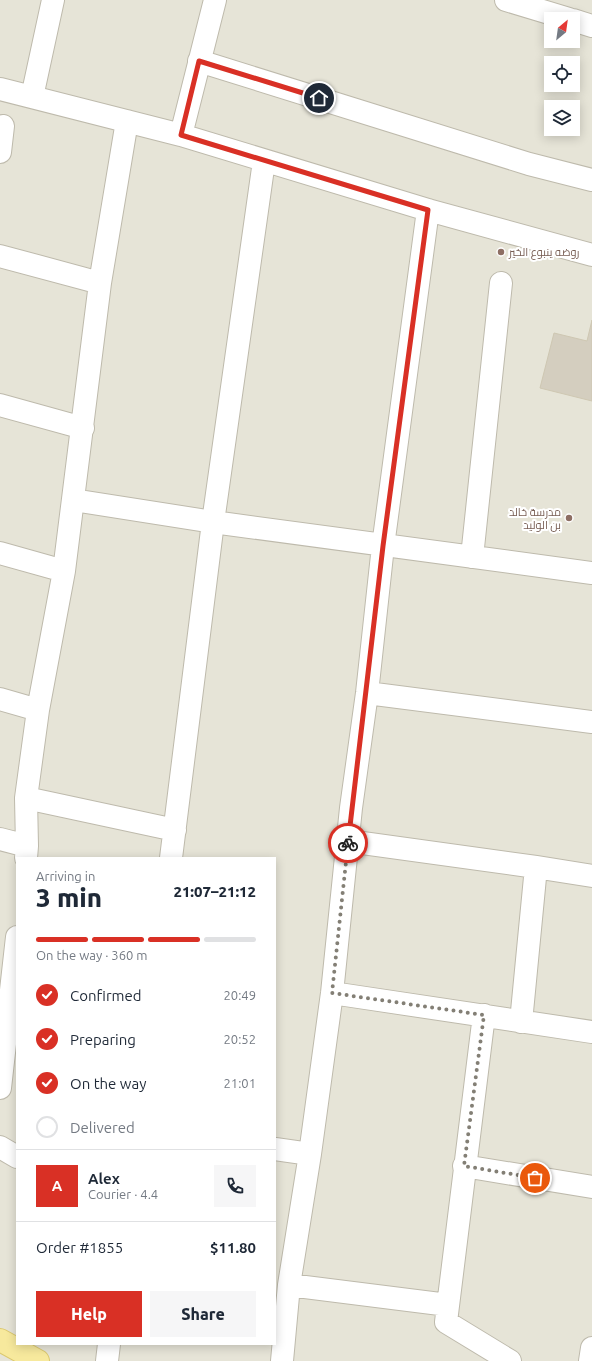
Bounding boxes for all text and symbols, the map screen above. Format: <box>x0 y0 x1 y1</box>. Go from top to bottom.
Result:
north arrow <box>544 12 580 48</box>
map controls <box>544 12 580 136</box>
button: locate <box>544 56 580 92</box>
pin <box>302 81 336 115</box>
icon: home <box>308 87 330 109</box>
button: layers <box>544 100 580 136</box>
place label: روضه ينبوع الخير <box>508 246 579 260</box>
marker: روضه ينبوع الخير <box>496 247 506 257</box>
place label: مدرسة خالد بن الوليد <box>509 506 561 532</box>
marker: مدرسة خالد بن الوليد <box>564 513 574 523</box>
courier <box>328 823 368 863</box>
icon: bike <box>337 832 359 854</box>
text: Arriving in <box>36 869 95 883</box>
text: 3 min <box>36 883 102 912</box>
text: 21:07–21:12 <box>173 883 256 900</box>
text: On the way · 360 m <box>36 948 148 962</box>
icon: check <box>36 984 58 1006</box>
text: Confirmed <box>70 987 142 1004</box>
text: 20:49 <box>223 988 256 1002</box>
icon: check <box>36 1028 58 1050</box>
text: Preparing <box>70 1031 136 1048</box>
text: 20:52 <box>223 1032 256 1046</box>
icon: check <box>36 1072 58 1094</box>
text: On the way <box>70 1075 146 1092</box>
text: 21:01 <box>223 1076 256 1090</box>
text: Delivered <box>70 1119 135 1136</box>
pin <box>518 1161 552 1195</box>
button: phone <box>214 1165 256 1207</box>
icon: bag <box>524 1167 546 1189</box>
text: Alex <box>88 1170 120 1187</box>
text: A <box>52 1177 62 1194</box>
text: Courier · 4.4 <box>88 1187 158 1201</box>
text: Order #1855 <box>36 1239 123 1256</box>
text: $11.80 <box>210 1239 256 1256</box>
button: Help <box>36 1291 142 1337</box>
button: Share <box>150 1291 256 1337</box>

